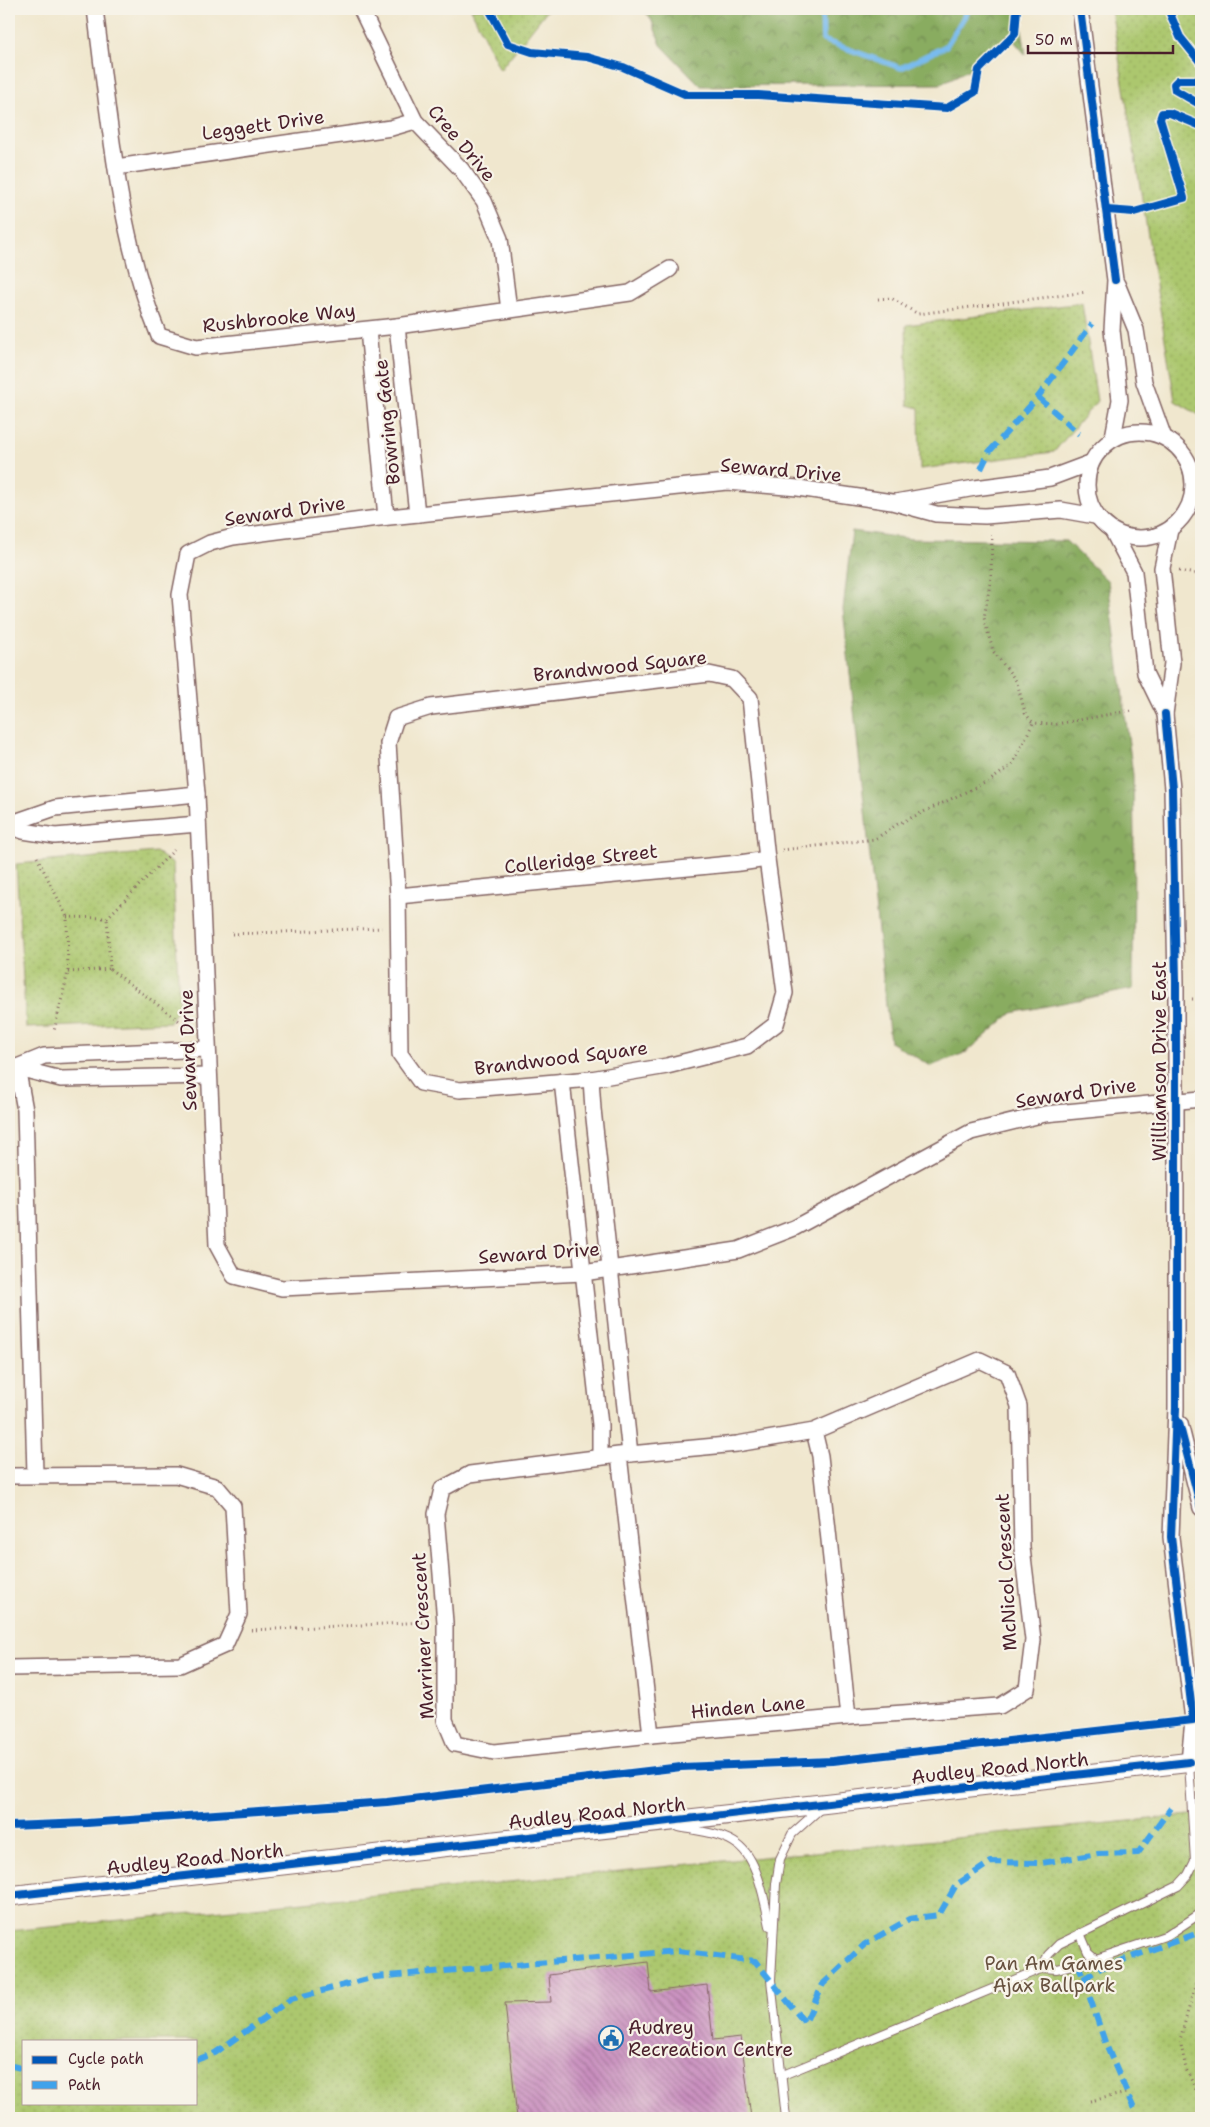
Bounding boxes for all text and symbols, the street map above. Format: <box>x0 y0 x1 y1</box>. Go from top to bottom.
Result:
scale bar <box>1028 22 1172 54</box>
text: 50 m <box>1035 30 1073 50</box>
street label: Cree Drive <box>422 99 502 187</box>
street label: Leggett Drive <box>200 104 326 146</box>
street label: Rushbrooke Way <box>201 298 357 338</box>
street label: Bowring Gate <box>368 358 406 486</box>
street label: Seward Drive <box>719 452 843 488</box>
street label: Seward Drive <box>223 490 347 532</box>
street label: Brandwood Square <box>532 644 708 688</box>
street label: Colleridge Street <box>503 839 659 879</box>
street label: Williamson Drive East <box>1147 961 1172 1161</box>
street label: Seward Drive <box>173 989 203 1111</box>
street label: Brandwood Square <box>473 1035 649 1081</box>
street label: Seward Drive <box>1014 1072 1138 1114</box>
street label: Seward Drive <box>477 1236 601 1270</box>
street label: McNicol Crescent <box>989 1493 1023 1651</box>
street label: Marriner Crescent <box>406 1552 440 1720</box>
street label: Hinden Lane <box>689 1690 807 1724</box>
street label: Audley Road North <box>910 1746 1090 1790</box>
street label: Audley Road North <box>507 1791 687 1835</box>
street label: Audley Road North <box>105 1837 285 1881</box>
park label: Pan Am Games Ajax Ballpark <box>985 1951 1123 1998</box>
place label: Audrey Recreation Centre <box>628 2015 793 2062</box>
public building icon: Audrey Recreation Centre <box>598 2025 624 2051</box>
legend <box>22 2040 198 2104</box>
text: Cycle path <box>68 2049 144 2069</box>
text: Path <box>68 2075 101 2095</box>

